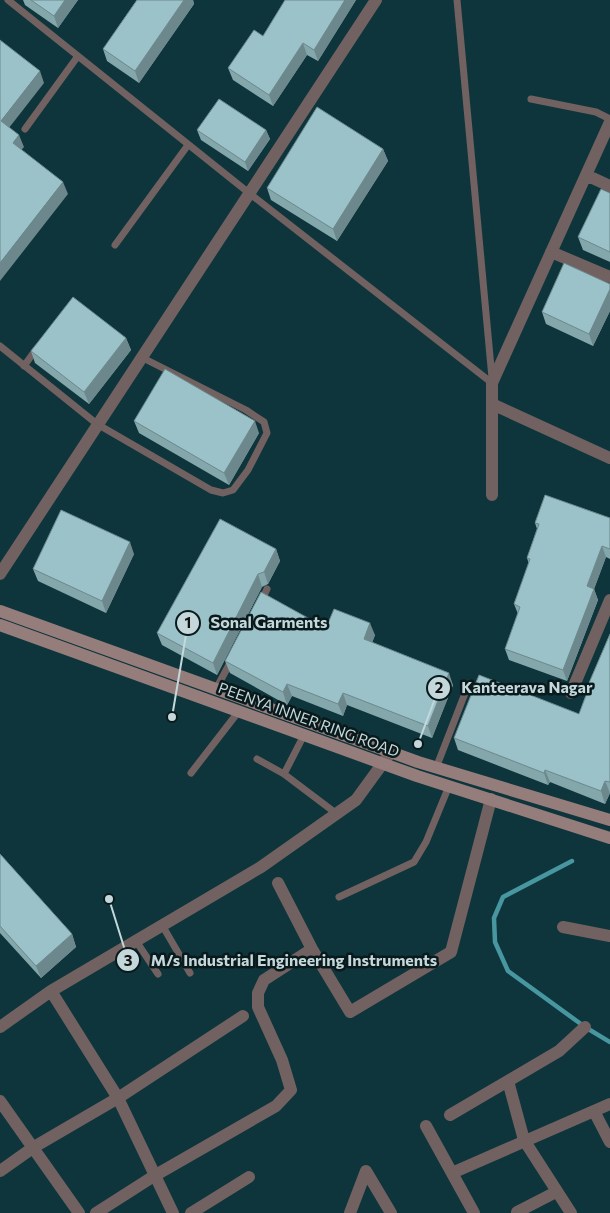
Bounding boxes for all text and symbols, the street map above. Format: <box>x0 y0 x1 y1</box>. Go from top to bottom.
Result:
callout: Sonal Garments <box>175 607 337 638</box>
text: Sonal Garments <box>211 612 327 631</box>
text: 1 <box>185 613 191 631</box>
callout: Kanteerava Nagar <box>427 672 603 703</box>
text: Kanteerava Nagar <box>461 677 593 696</box>
street label: PEENYA INNER RING ROAD <box>216 678 402 760</box>
text: 2 <box>435 678 443 696</box>
callout: M/s Industrial Engineering Instruments <box>116 945 447 976</box>
text: M/s Industrial Engineering Instruments <box>151 950 437 969</box>
text: 3 <box>124 951 133 969</box>

